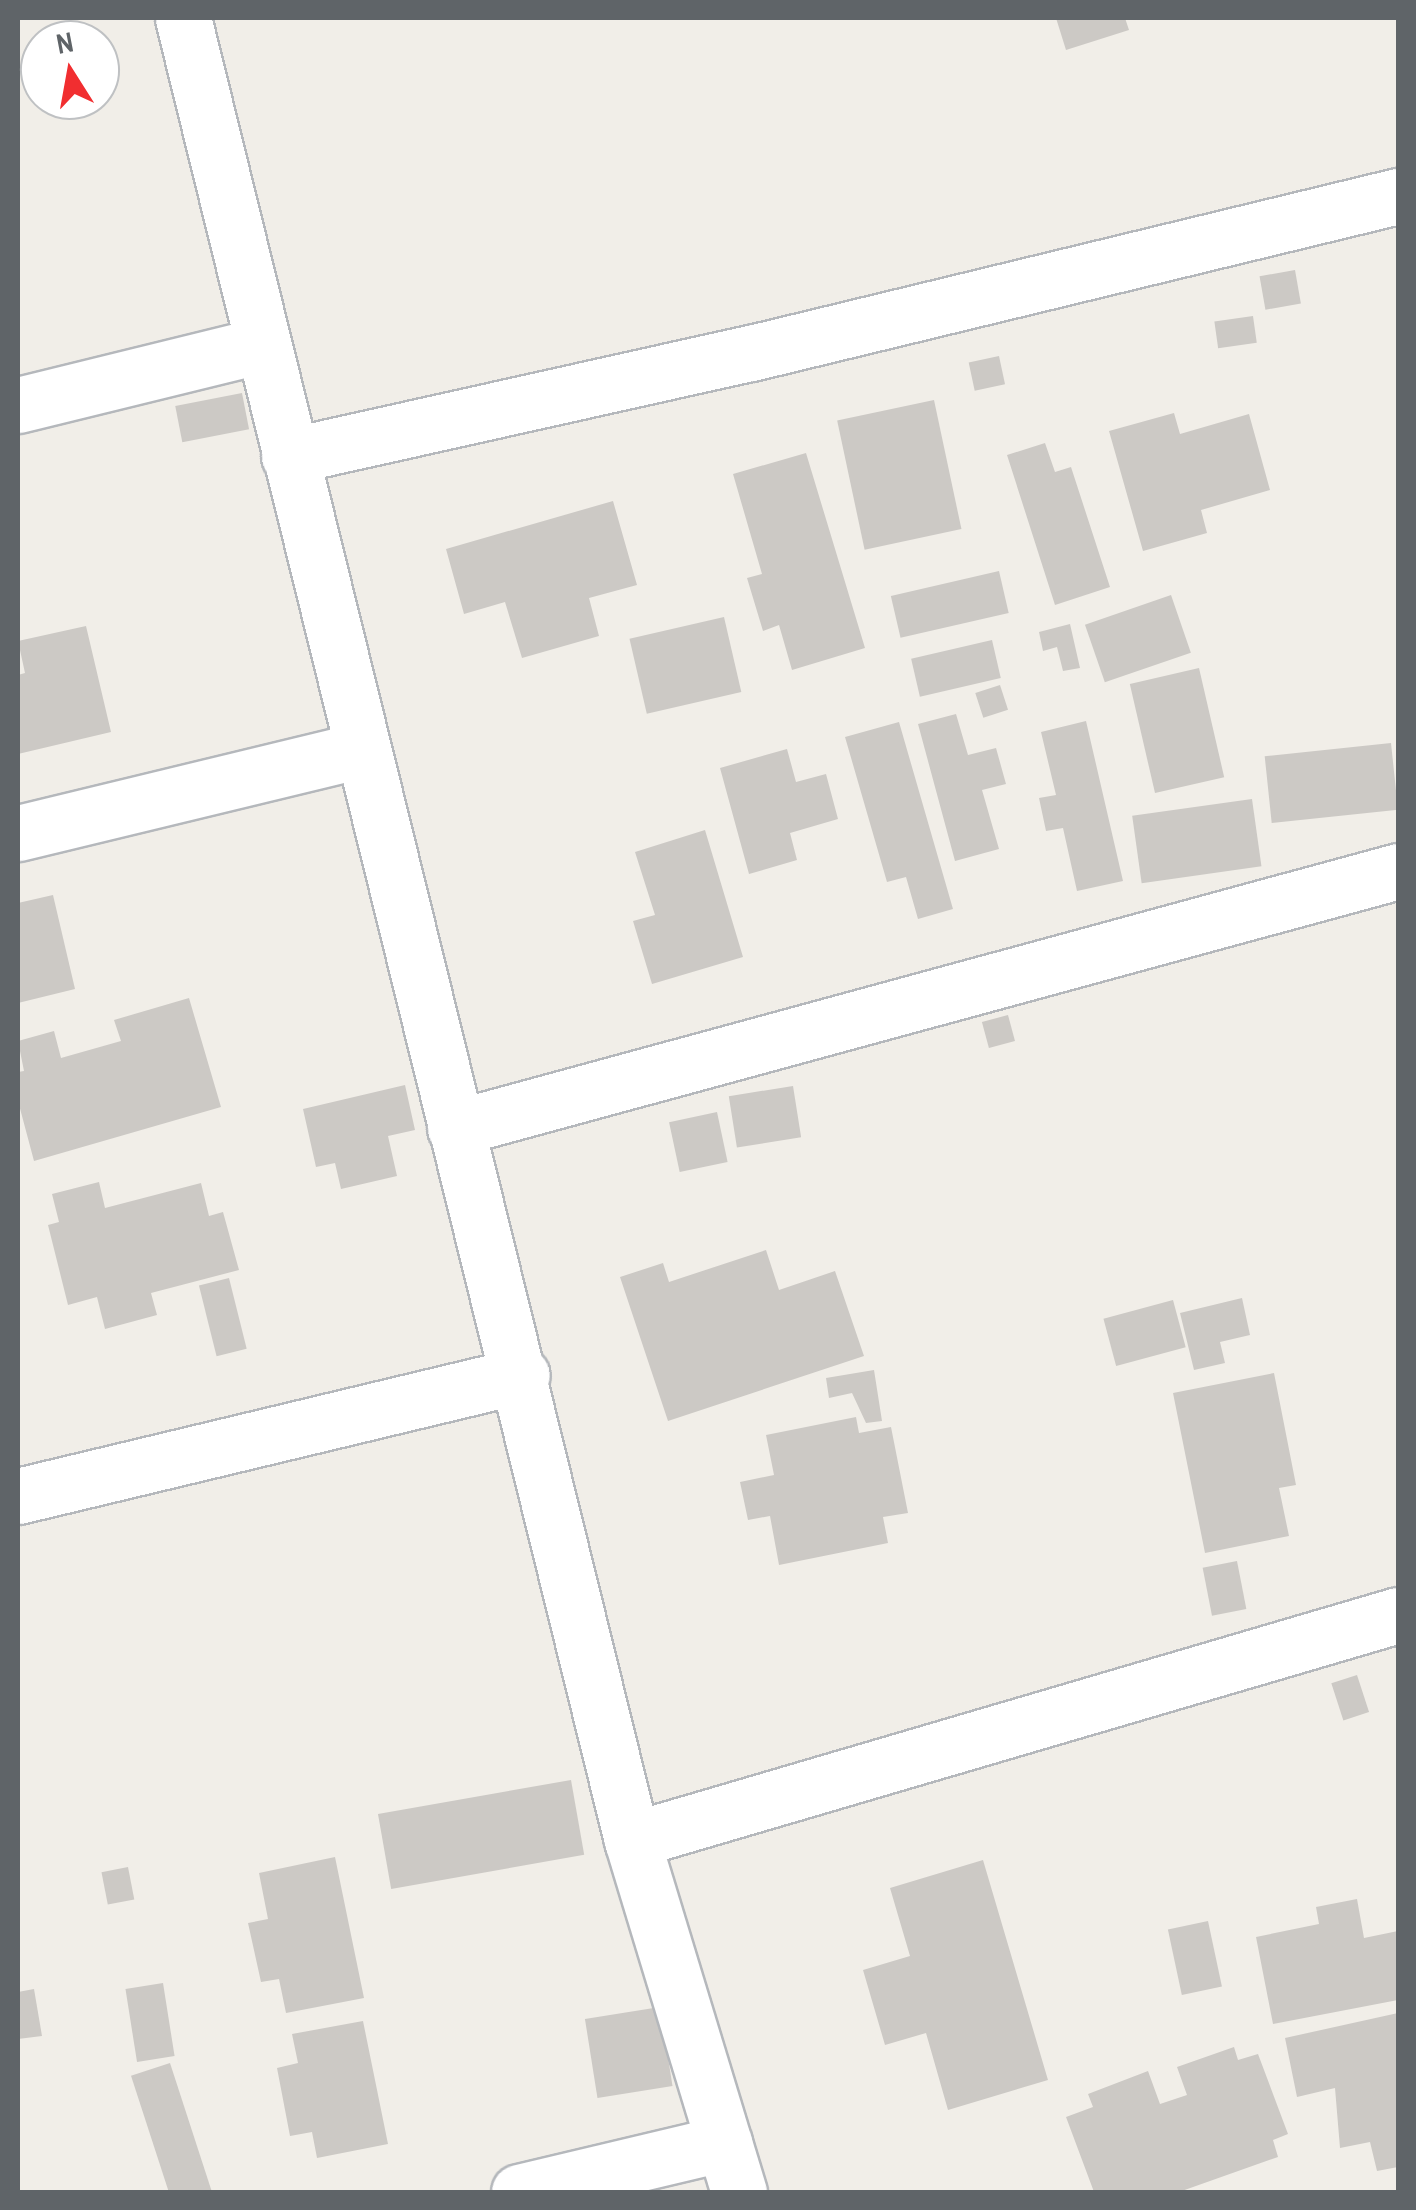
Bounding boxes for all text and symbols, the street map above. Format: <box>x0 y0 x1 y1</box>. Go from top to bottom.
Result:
north arrow <box>20 20 120 120</box>
text: N <box>53 22 76 63</box>

